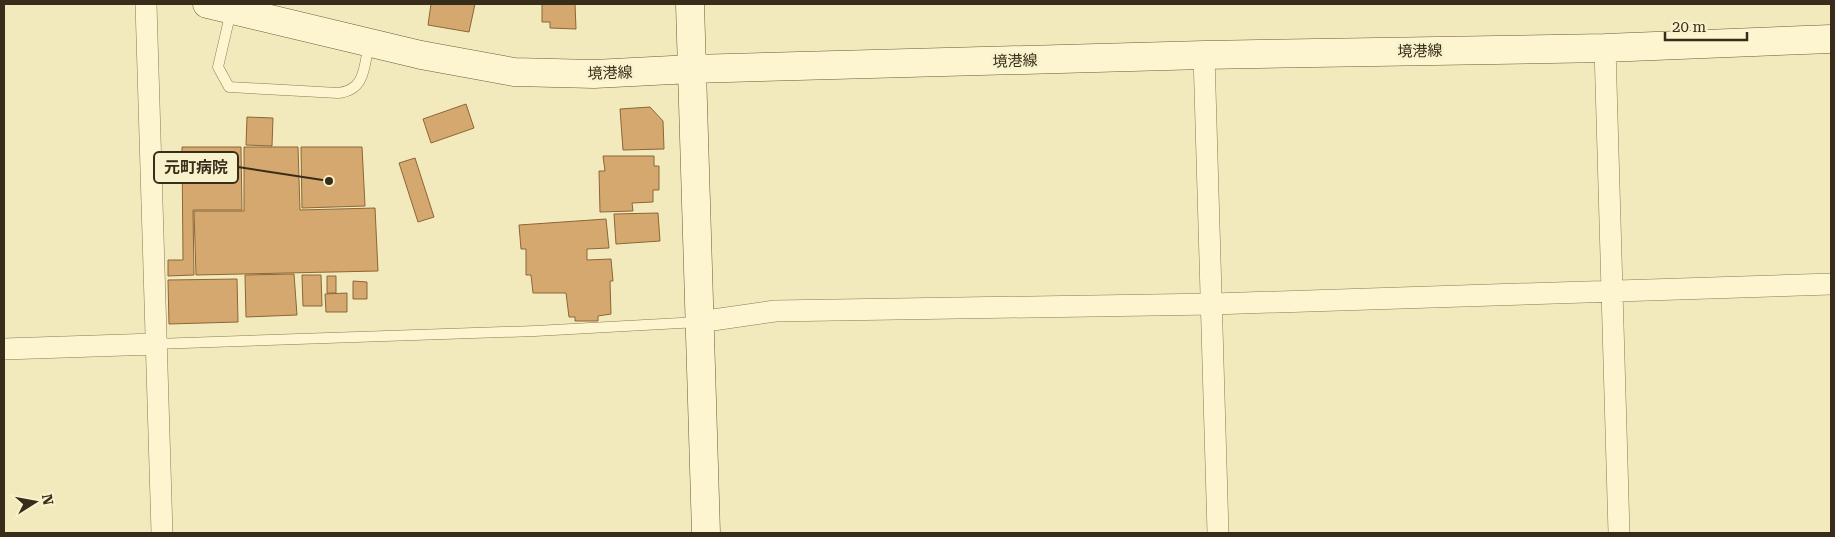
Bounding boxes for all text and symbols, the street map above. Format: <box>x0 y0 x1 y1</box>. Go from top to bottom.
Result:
scale bar <box>1665 10 1748 42</box>
text: 20 m <box>1672 18 1707 36</box>
street label: 境港線 <box>1397 42 1443 60</box>
street label: 境港線 <box>992 51 1038 71</box>
street label: 境港線 <box>587 63 633 83</box>
callout: 元町病院 <box>154 152 238 183</box>
text: 元町病院 <box>164 158 228 177</box>
north arrow <box>10 477 60 527</box>
text: N <box>39 493 57 507</box>

